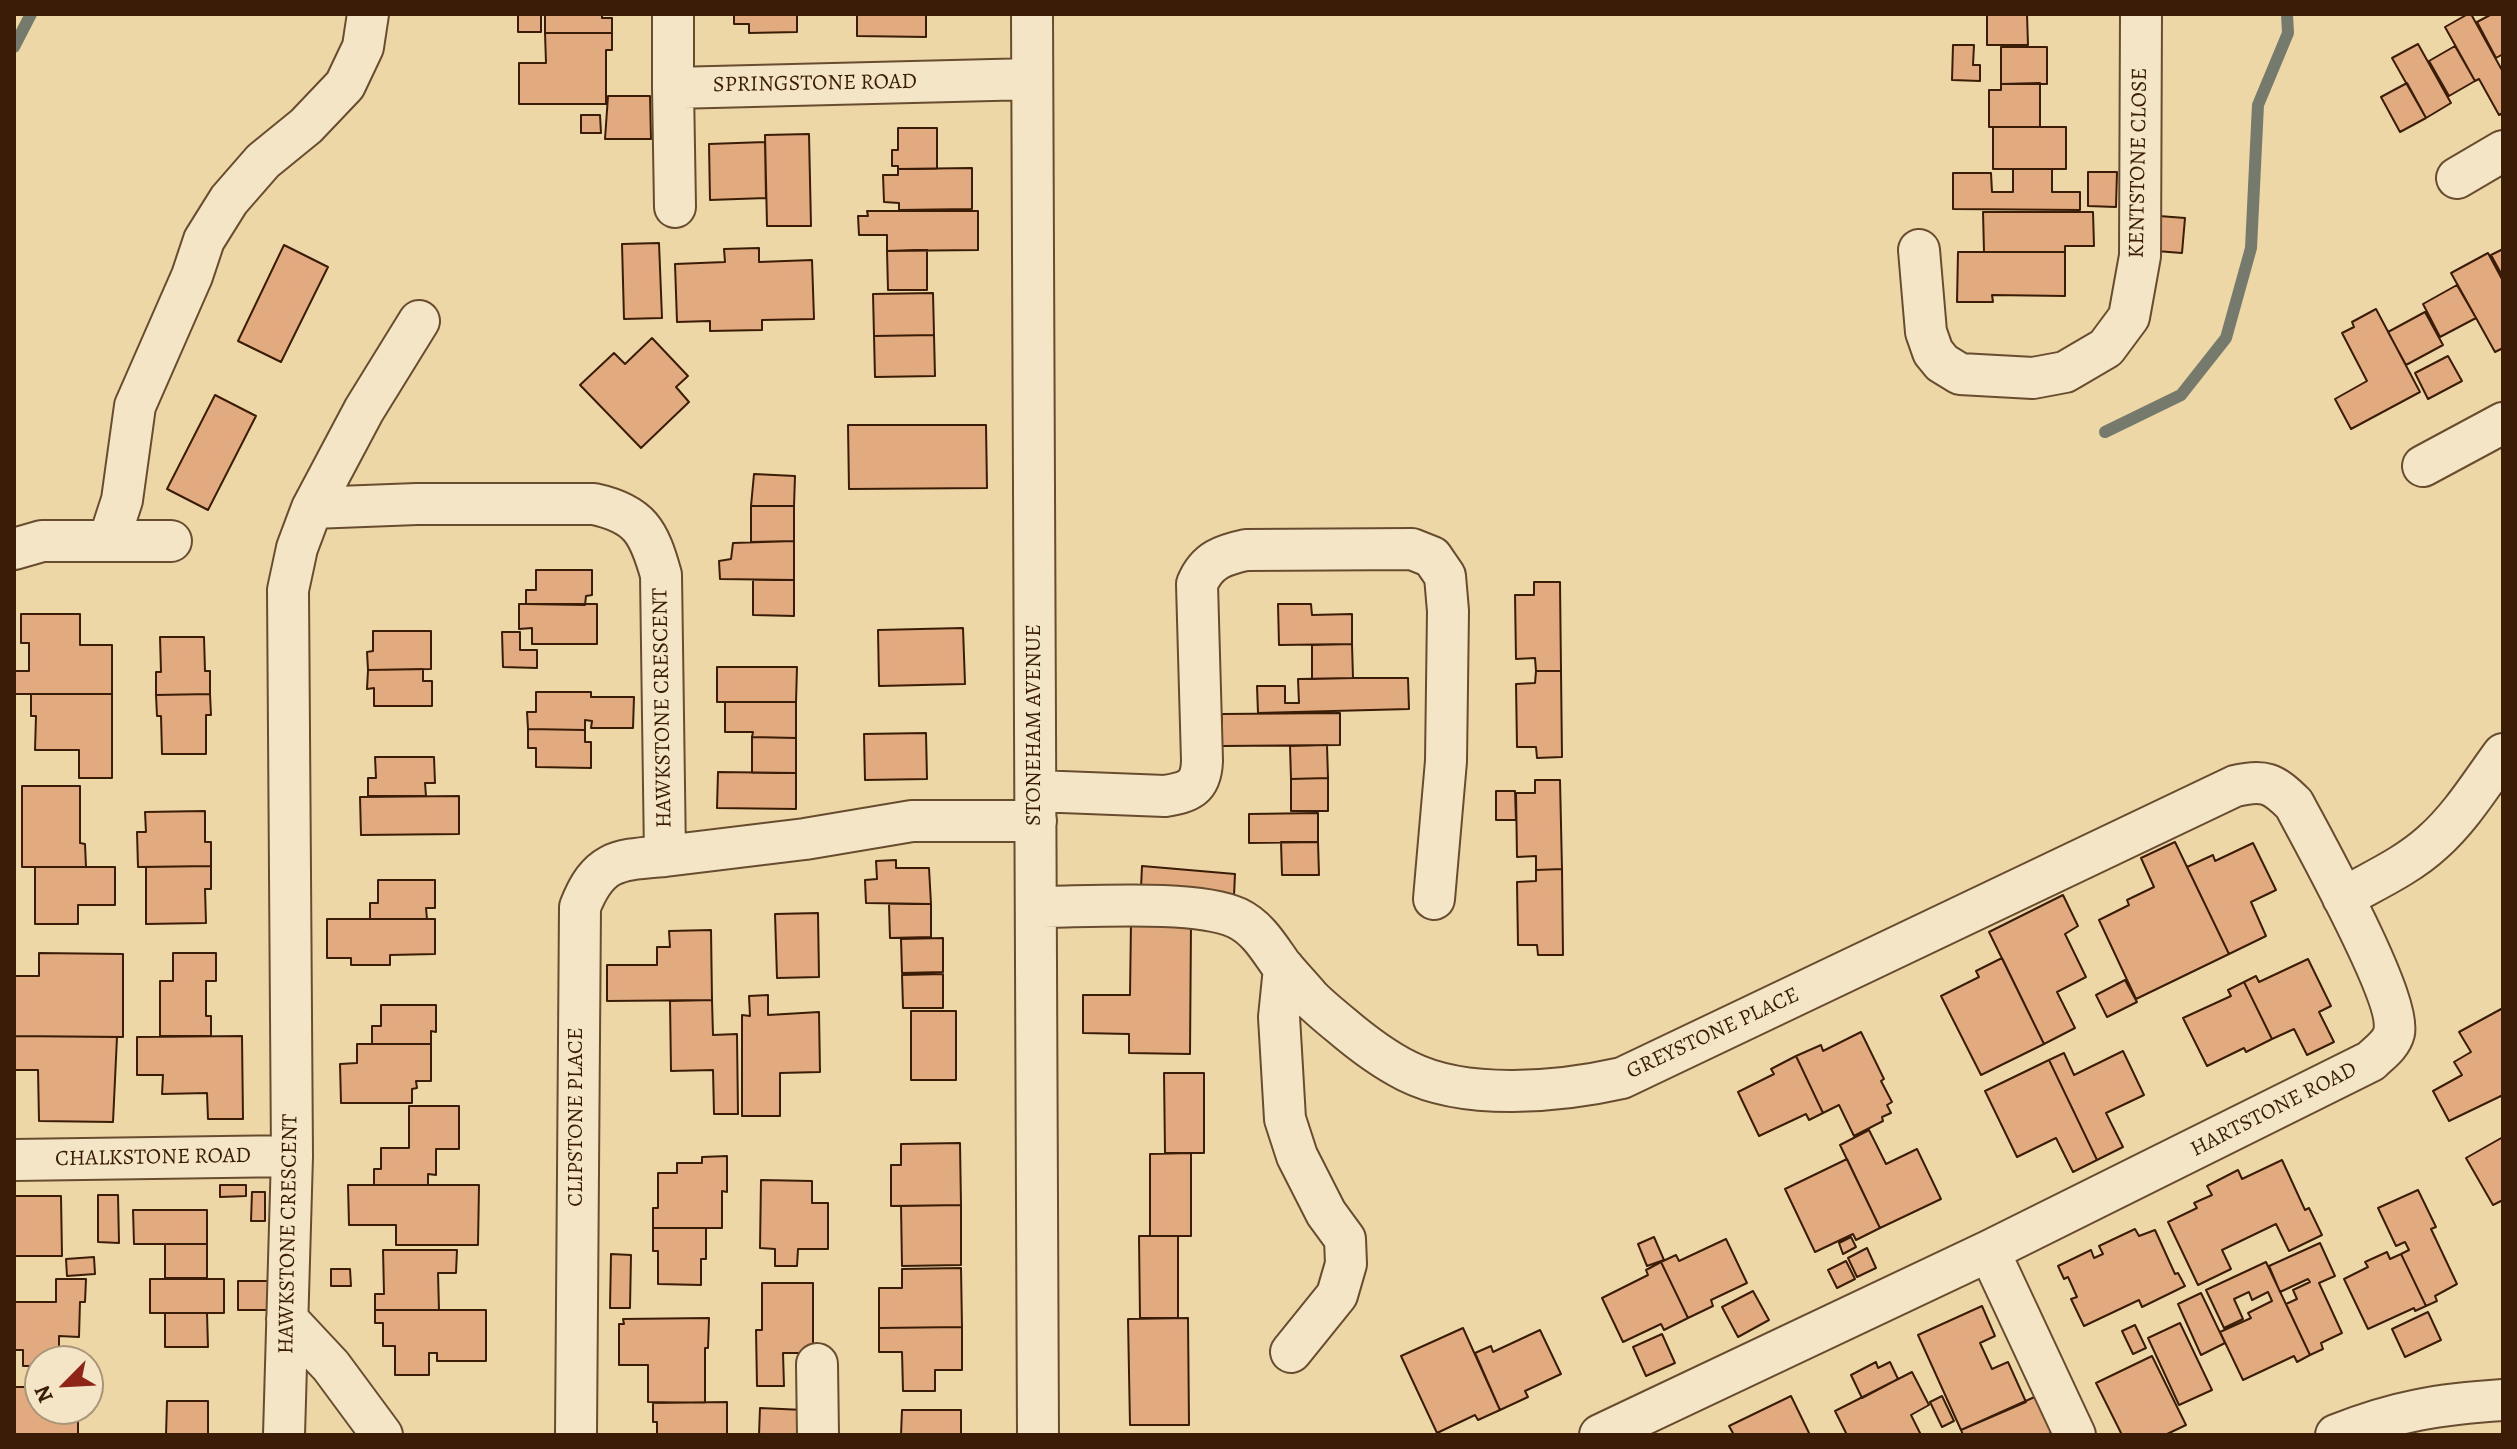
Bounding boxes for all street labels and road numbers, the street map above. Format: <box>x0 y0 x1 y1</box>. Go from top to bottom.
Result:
street label: KENTSTONE CLOSE <box>2124 67 2154 259</box>
street label: SPRINGSTONE ROAD <box>713 69 917 99</box>
street label: HAWKSTONE CRESCENT <box>648 588 678 828</box>
street label: STONEHAM AVENUE <box>1022 624 1048 826</box>
street label: GREYSTONE PLACE <box>1623 982 1803 1086</box>
street label: CLIPSTONE PLACE <box>564 1027 590 1207</box>
street label: HARTSTONE ROAD <box>2186 1057 2362 1163</box>
street label: HAWKSTONE CRESCENT <box>274 1114 304 1354</box>
street label: CHALKSTONE ROAD <box>55 1143 251 1173</box>

